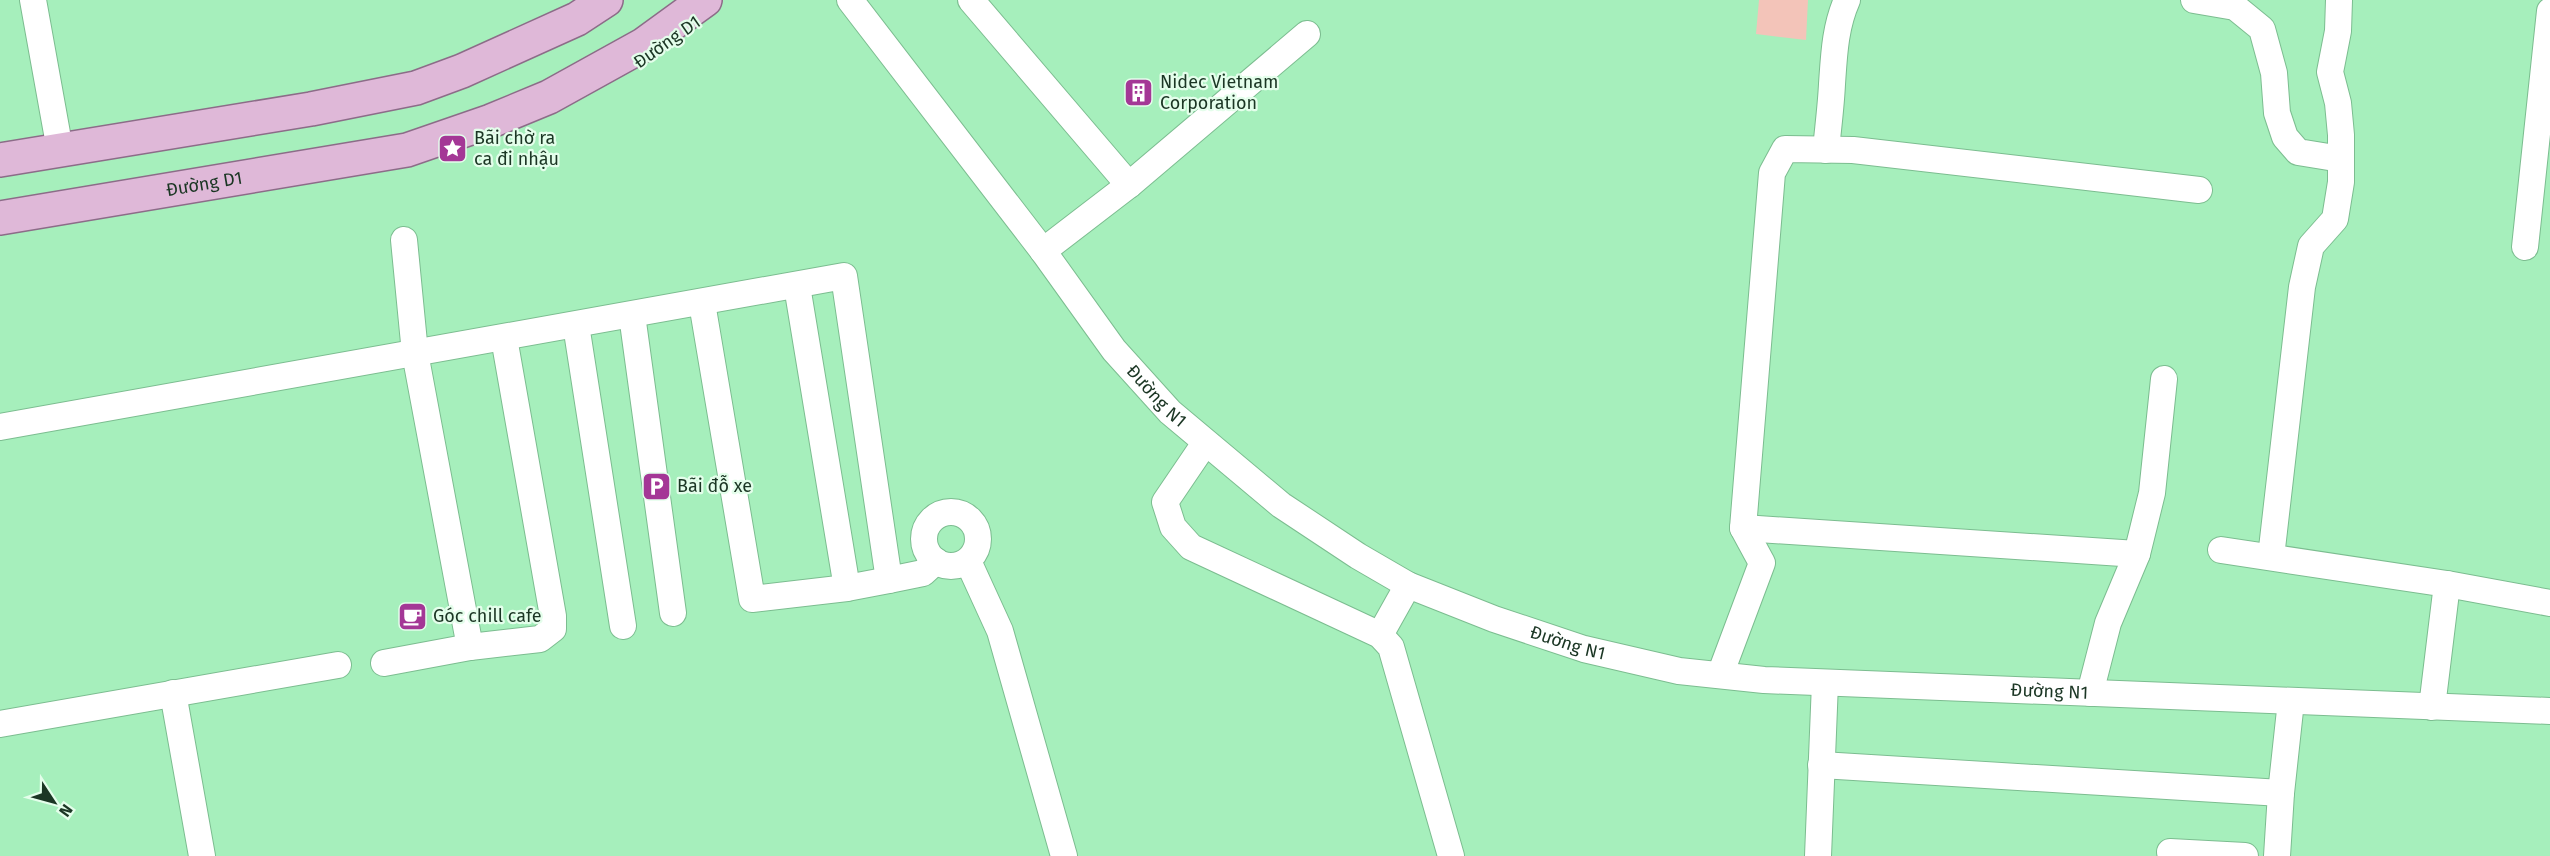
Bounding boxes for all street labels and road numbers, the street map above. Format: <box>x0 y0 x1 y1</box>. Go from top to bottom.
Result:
street label: Đường D1 <box>629 11 705 73</box>
street label: Đường D1 <box>164 167 244 201</box>
street label: Đường N1 <box>1122 360 1191 432</box>
street label: Đường N1 <box>1527 621 1608 665</box>
street label: Đường N1 <box>2010 679 2089 704</box>

